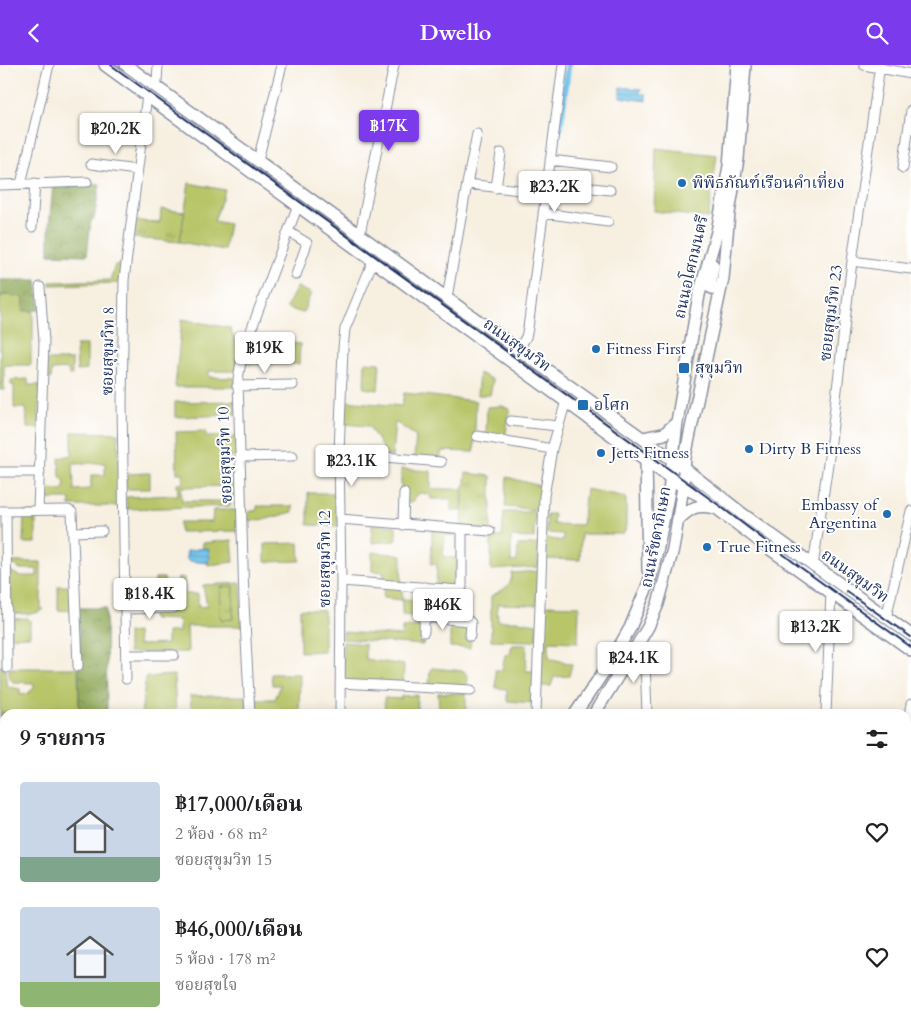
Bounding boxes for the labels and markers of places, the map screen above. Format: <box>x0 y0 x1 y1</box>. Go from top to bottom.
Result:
pin: ฿17K <box>359 109 419 152</box>
pin: ฿20.2K <box>75 113 157 155</box>
pin: ฿23.2K <box>514 171 596 213</box>
place label: พิพิธภัณฑ์เรือนคำเที่ยง <box>692 171 845 194</box>
marker: พิพิธภัณฑ์เรือนคำเที่ยง <box>676 177 688 189</box>
pin: ฿19K <box>235 331 295 374</box>
place label: Fitness First <box>606 338 686 360</box>
marker: Fitness First <box>590 343 602 355</box>
place label: สุขุมวิท <box>695 357 743 379</box>
marker: สุขุมวิท <box>677 361 691 375</box>
place label: อโศก <box>594 394 630 416</box>
marker: อโศก <box>576 398 590 412</box>
place label: Dirty B Fitness <box>759 438 861 460</box>
place label: Jetts Fitness <box>609 442 689 464</box>
marker: Dirty B Fitness <box>743 443 755 455</box>
pin: ฿23.1K <box>311 445 393 487</box>
marker: Jetts Fitness <box>595 447 607 459</box>
place label: Embassy of Argentina <box>801 494 880 534</box>
marker: Embassy of Argentina <box>881 508 893 520</box>
place label: True Fitness <box>717 536 801 558</box>
marker: True Fitness <box>701 541 713 553</box>
pin: ฿18.4K <box>109 577 191 620</box>
pin: ฿46K <box>413 589 473 631</box>
pin: ฿13.2K <box>775 611 857 653</box>
pin: ฿24.1K <box>593 641 675 684</box>

